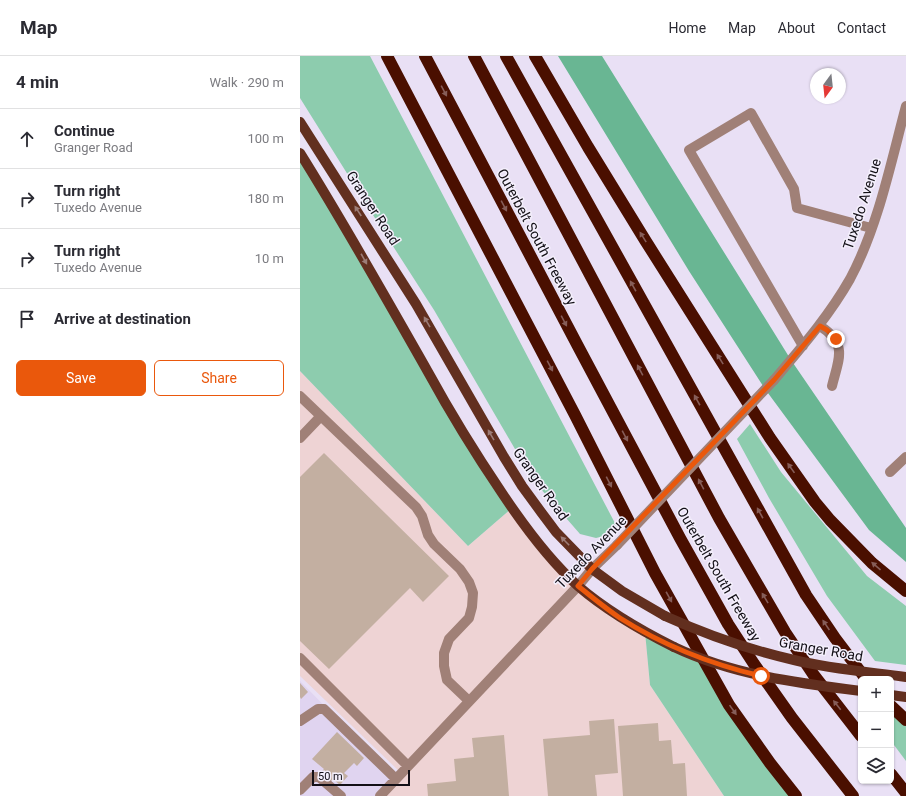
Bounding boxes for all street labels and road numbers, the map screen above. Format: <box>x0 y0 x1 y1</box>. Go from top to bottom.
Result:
street label: Tuxedo Avenue <box>840 156 884 252</box>
street label: Outerbelt South Freeway <box>494 166 580 308</box>
street label: Granger Road <box>343 168 403 248</box>
street label: Granger Road <box>510 445 572 523</box>
street label: Outerbelt South Freeway <box>674 504 764 644</box>
street label: Tuxedo Avenue <box>552 512 630 592</box>
street label: Granger Road <box>778 634 864 664</box>

